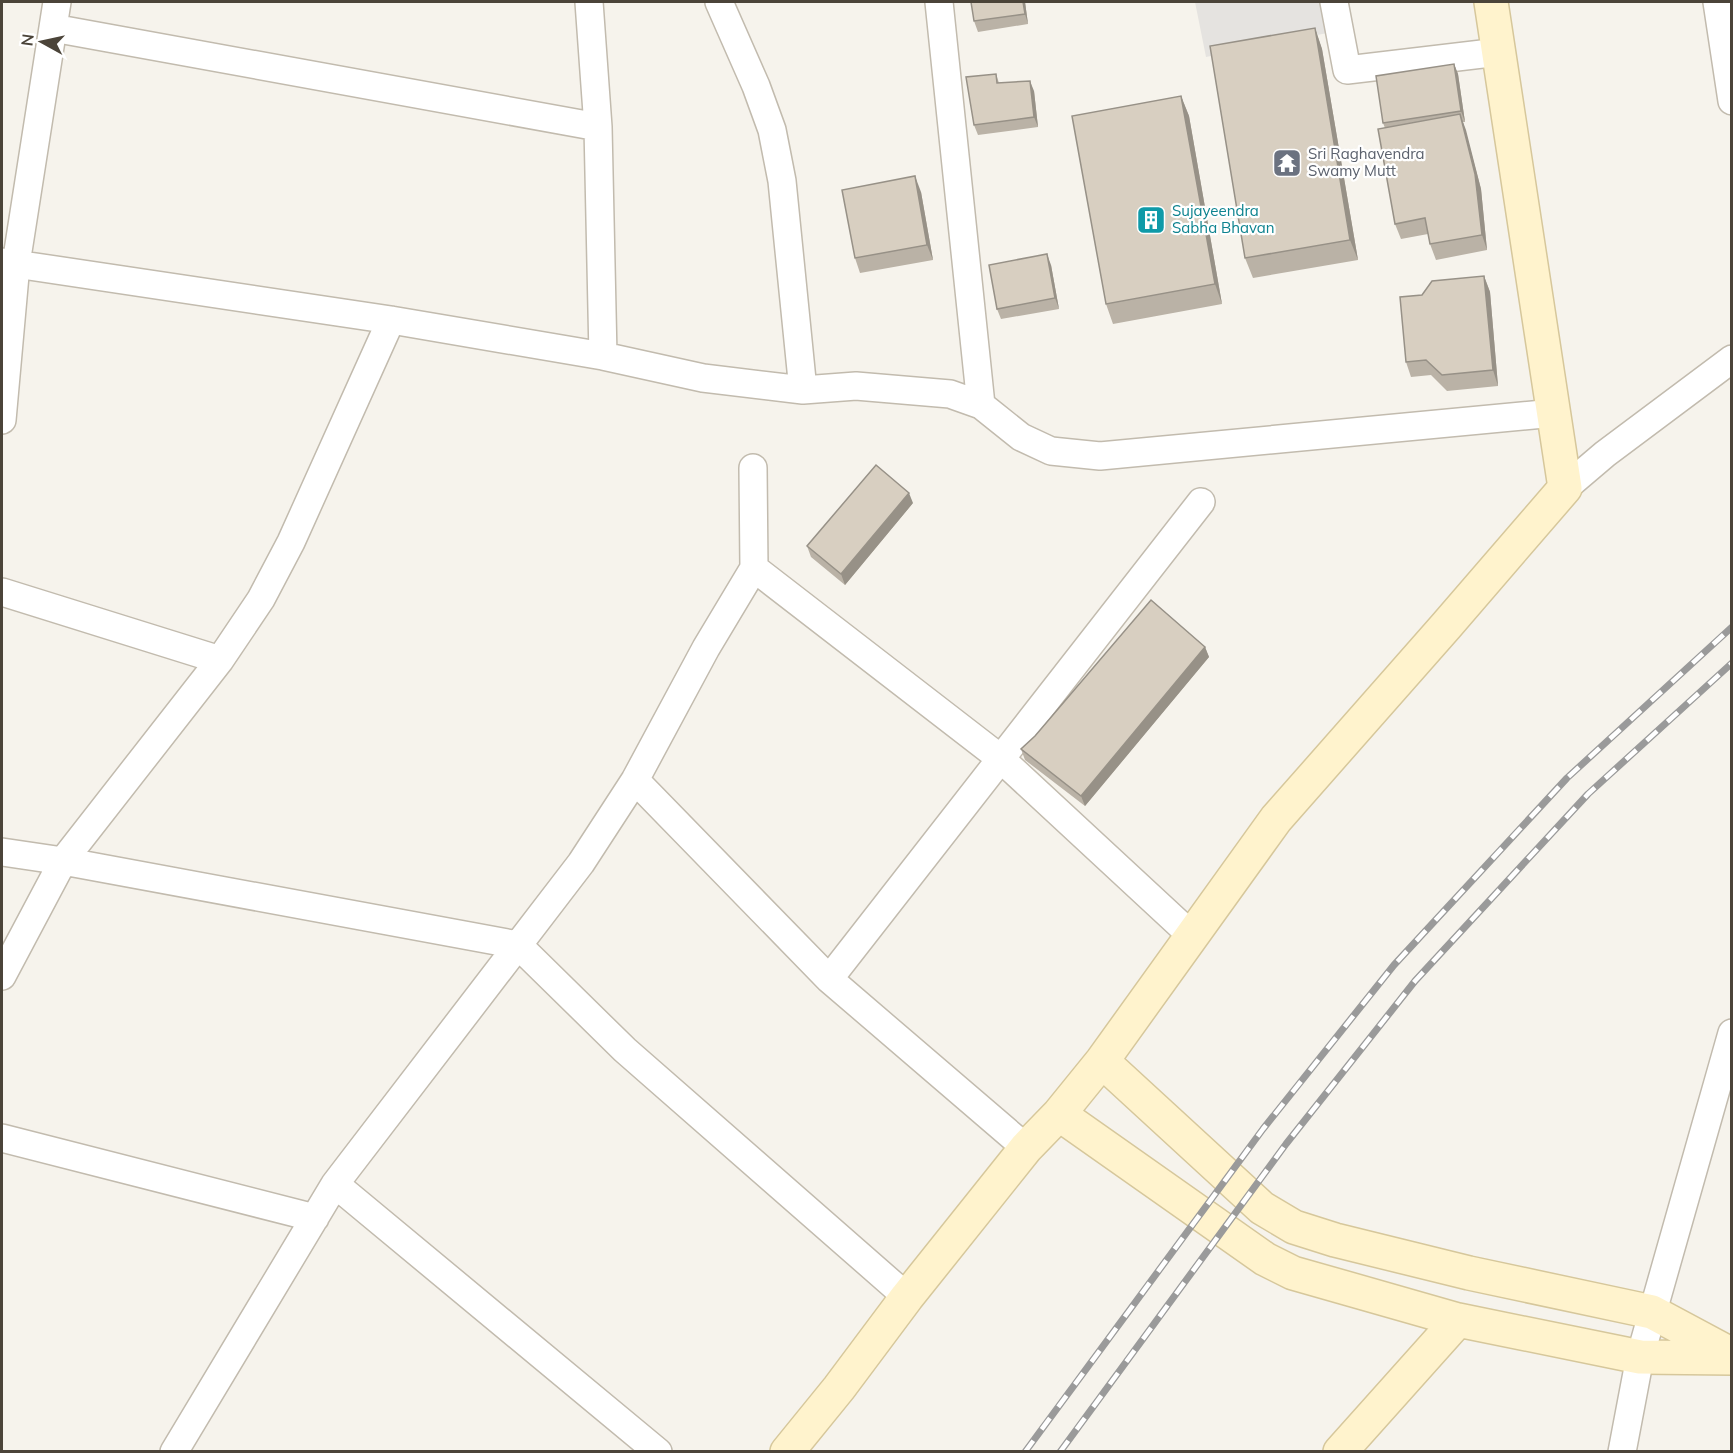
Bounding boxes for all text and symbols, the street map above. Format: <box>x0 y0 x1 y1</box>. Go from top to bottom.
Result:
north arrow <box>12 12 72 72</box>
text: N <box>16 33 38 47</box>
place label: Sri Raghavendra Swamy Mutt <box>1308 144 1425 180</box>
temple icon: Sri Raghavendra Swamy Mutt <box>1271 147 1303 179</box>
place label: Sujayeendra Sabha Bhavan <box>1172 201 1275 237</box>
building icon: Sujayeendra Sabha Bhavan <box>1135 204 1167 236</box>

